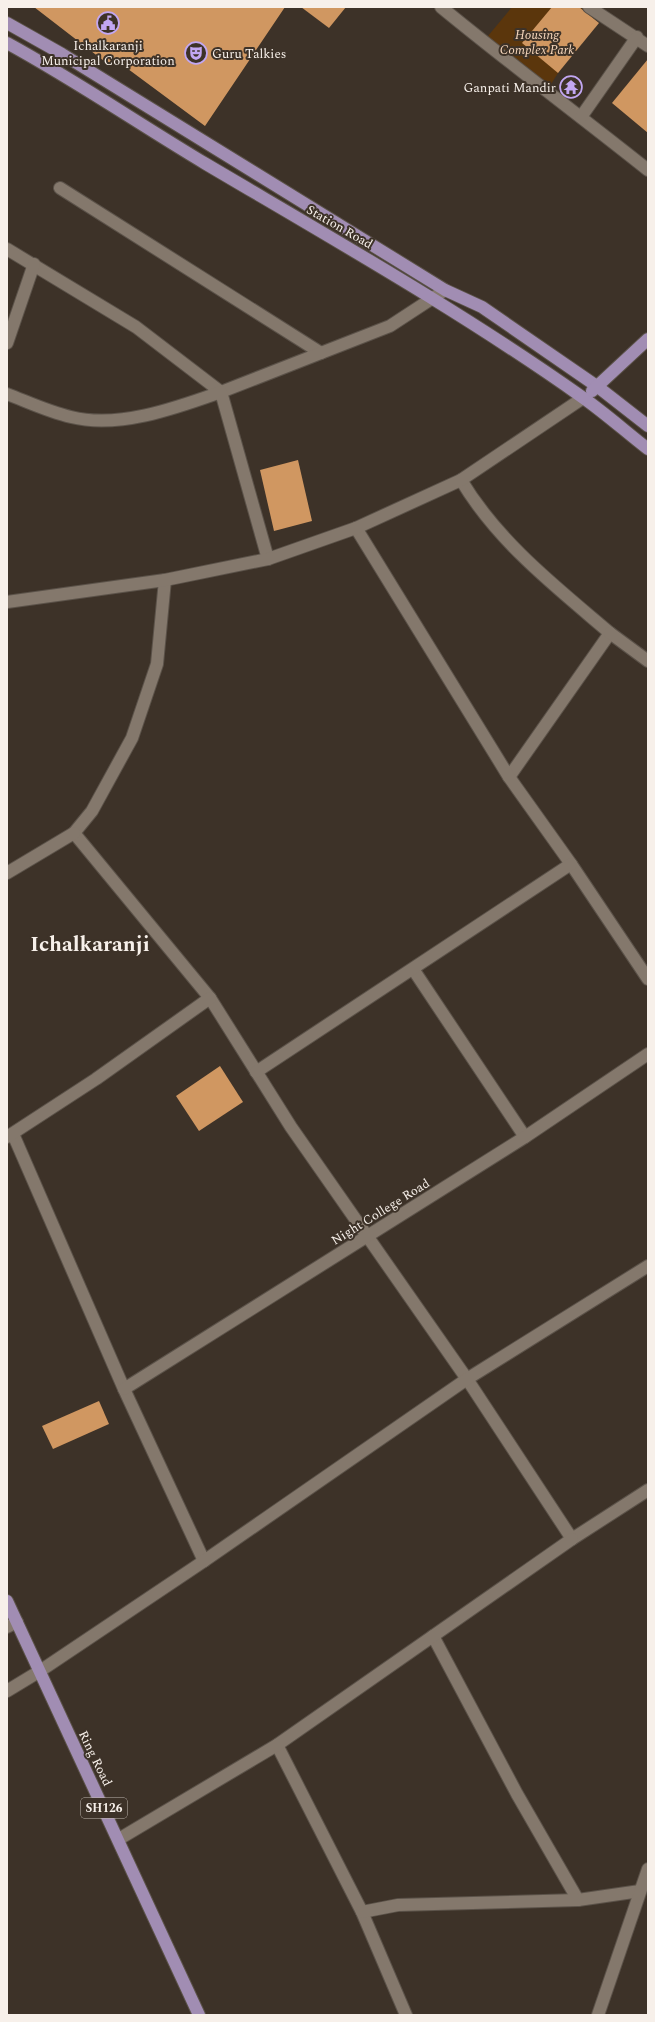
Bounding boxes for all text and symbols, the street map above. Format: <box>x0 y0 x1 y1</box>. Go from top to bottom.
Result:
public building icon: Ichalkaranji Municipal Corporation <box>95 10 121 36</box>
park label: Housing Complex Park <box>500 25 574 60</box>
place label: Ichalkaranji Municipal Corporation <box>41 36 175 71</box>
theatre icon: Guru Talkies <box>183 40 209 66</box>
place label: Guru Talkies <box>212 44 286 64</box>
temple icon: Ganpati Mandir <box>558 74 584 100</box>
place label: Ganpati Mandir <box>463 78 556 98</box>
street label: Station Road <box>303 200 376 254</box>
district label: Ichalkaranji <box>30 929 150 961</box>
street label: Night College Road <box>327 1173 434 1250</box>
street label: Ring Road <box>73 1727 117 1790</box>
road number: SH126 <box>81 1798 127 1818</box>

